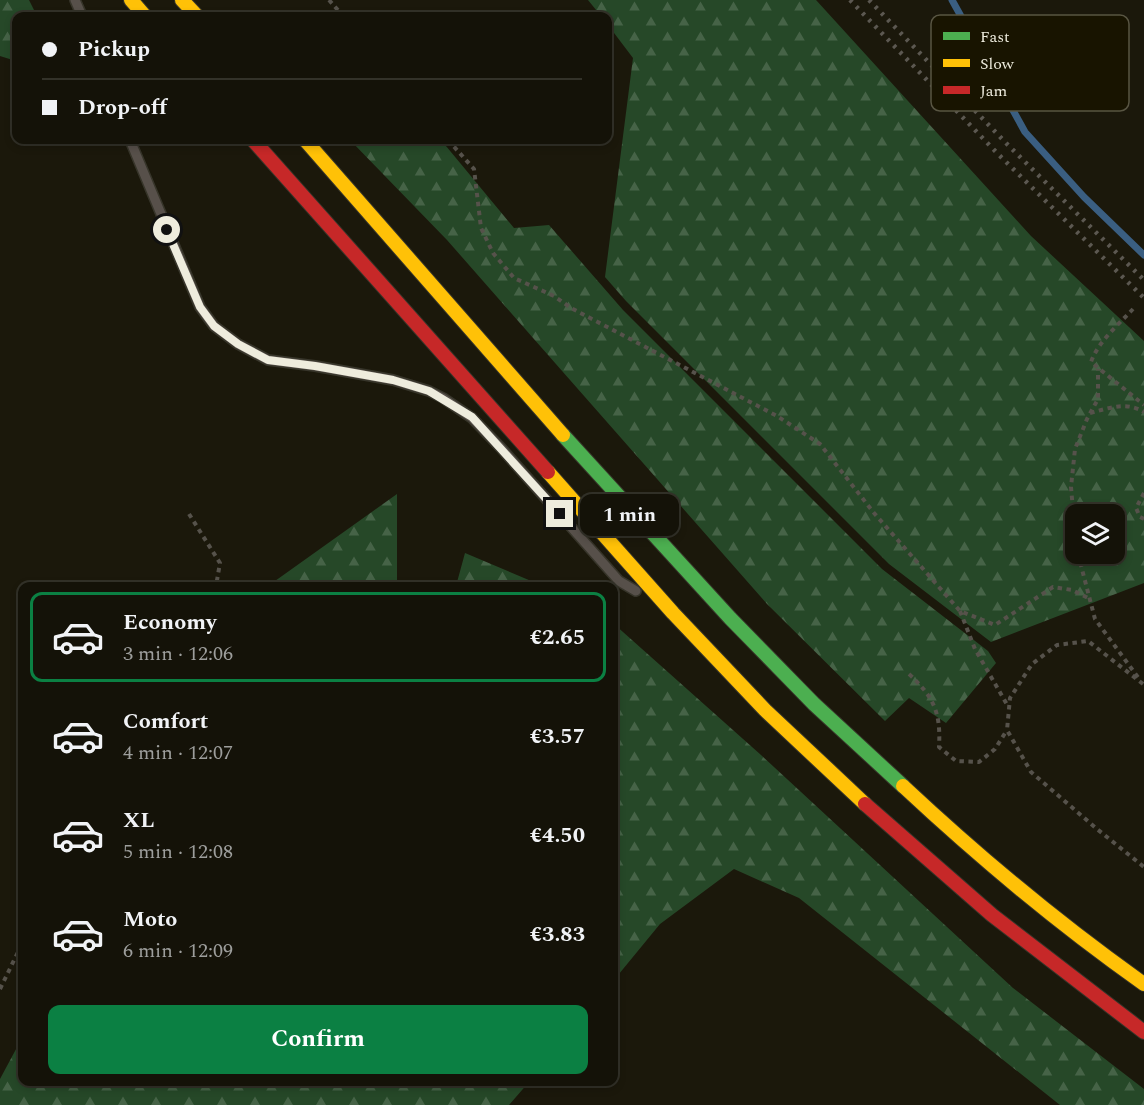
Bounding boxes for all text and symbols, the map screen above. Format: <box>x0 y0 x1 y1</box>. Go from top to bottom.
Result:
legend <box>931 15 1129 111</box>
text: Fast <box>980 25 1010 49</box>
text: Pickup <box>78 33 150 66</box>
text: Slow <box>980 52 1015 76</box>
text: Jam <box>980 79 1008 103</box>
text: Drop-off <box>78 91 167 124</box>
route start <box>153 216 180 243</box>
callout: 1 min <box>581 493 680 535</box>
route end <box>546 500 573 527</box>
text: 1 min <box>603 500 656 530</box>
map controls <box>1065 504 1125 564</box>
button: layers <box>1065 504 1125 564</box>
text: Economy <box>123 606 216 639</box>
icon: car <box>51 610 105 664</box>
text: €2.65 <box>530 621 585 654</box>
text: 3 min · 12:06 <box>123 639 233 669</box>
text: Comfort <box>123 705 208 738</box>
icon: car <box>51 709 105 763</box>
text: €3.57 <box>530 720 585 753</box>
text: 4 min · 12:07 <box>123 738 233 768</box>
text: XL <box>123 804 154 837</box>
icon: car <box>51 808 105 862</box>
text: €4.50 <box>530 819 585 852</box>
text: 5 min · 12:08 <box>123 837 233 867</box>
text: Moto <box>123 903 177 936</box>
icon: car <box>51 907 105 961</box>
text: €3.83 <box>530 918 585 951</box>
text: 6 min · 12:09 <box>123 936 233 966</box>
button: Confirm <box>48 1005 588 1074</box>

